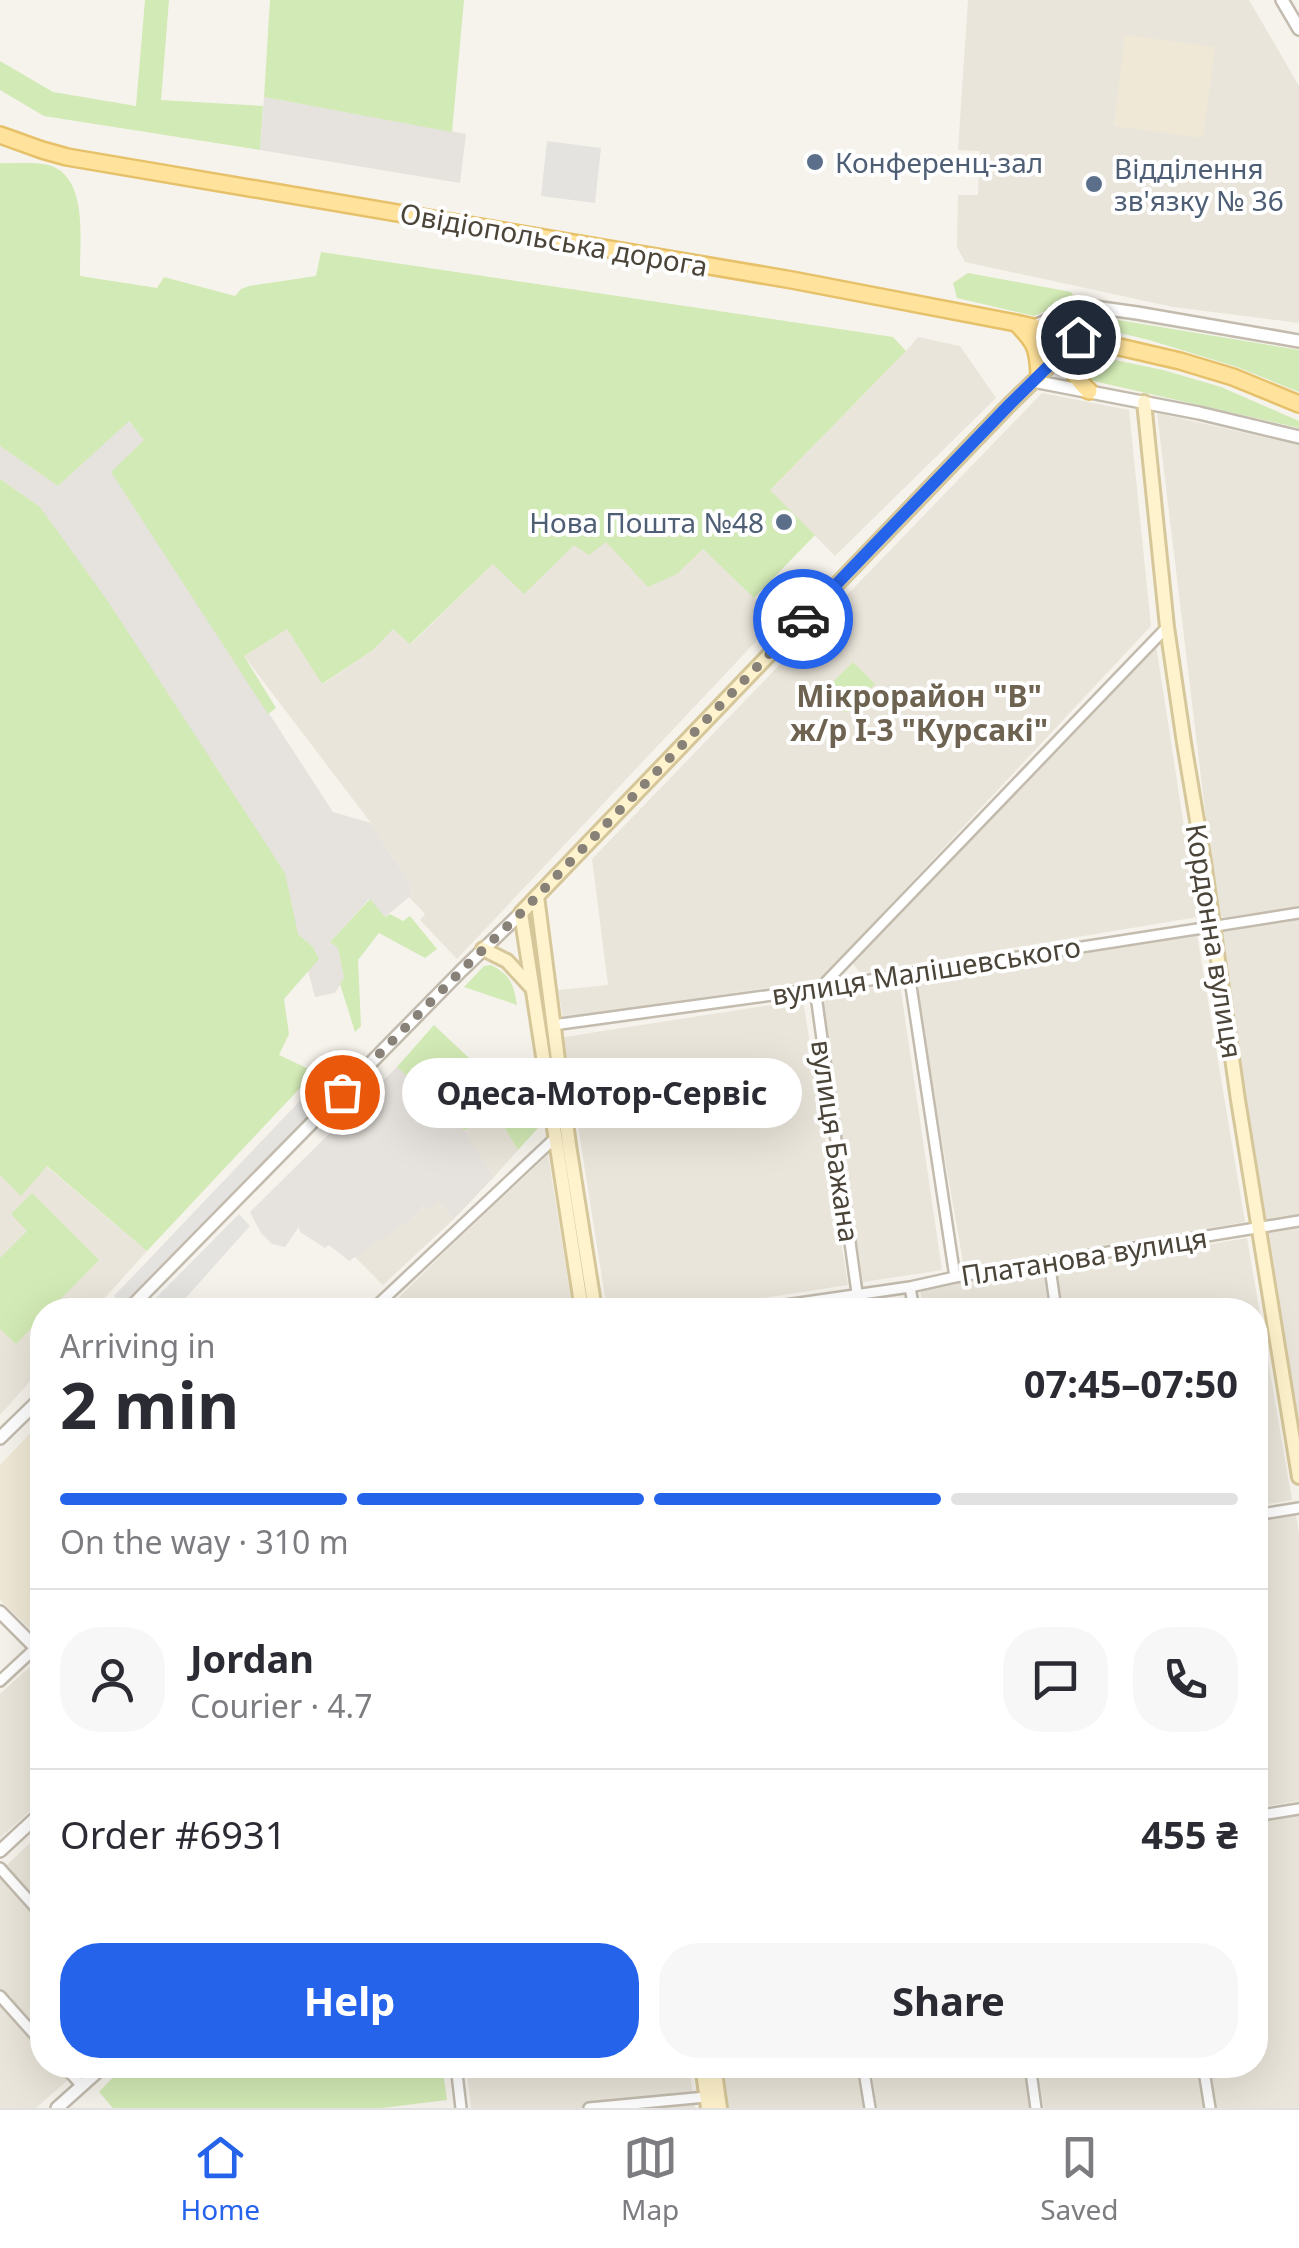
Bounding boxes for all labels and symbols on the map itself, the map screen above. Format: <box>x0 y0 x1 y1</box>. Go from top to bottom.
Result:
place label: Конференц-зал <box>835 143 1043 181</box>
place label: Відділення зв'язку № 36 <box>1114 149 1284 219</box>
marker: Конференц-зал <box>804 151 826 173</box>
marker: Відділення зв'язку № 36 <box>1083 173 1105 195</box>
street label: Овідіопольська дорога <box>397 193 711 285</box>
pin <box>1036 295 1121 380</box>
place label: Нова Пошта №48 <box>529 503 764 541</box>
marker: Нова Пошта №48 <box>773 511 795 533</box>
courier <box>753 569 853 669</box>
district label: Мікрорайон "В" ж/р I-3 "Курсакі" <box>790 675 1048 750</box>
street label: Кордонна вулиця <box>1178 821 1252 1061</box>
street label: вулиця Малішевського <box>769 927 1083 1013</box>
street label: вулиця Бажана <box>803 1037 869 1245</box>
pin <box>300 1050 385 1135</box>
callout: Одеса-Мотор-Сервіс <box>402 1057 802 1127</box>
street label: Платанова вулиця <box>958 1218 1210 1294</box>

